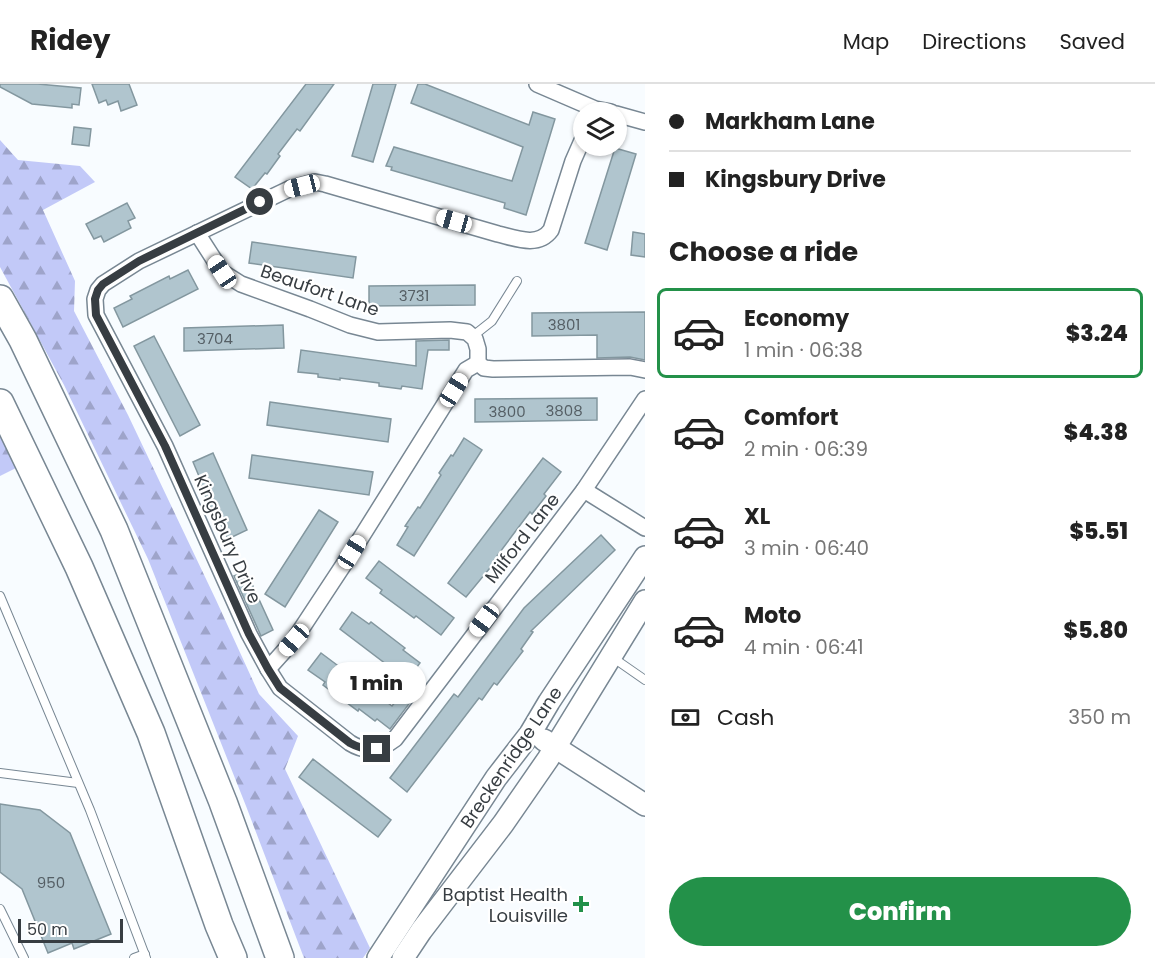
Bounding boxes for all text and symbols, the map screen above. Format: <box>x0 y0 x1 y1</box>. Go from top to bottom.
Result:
text: Ridey <box>30 21 110 60</box>
text: Map <box>843 27 889 56</box>
text: Directions <box>922 27 1026 56</box>
text: Saved <box>1059 27 1125 56</box>
map controls <box>573 102 627 156</box>
button: layers <box>573 102 627 156</box>
text: Markham Lane <box>705 106 875 137</box>
text: Kingsbury Drive <box>705 164 886 195</box>
car <box>282 173 322 199</box>
route start <box>246 188 273 215</box>
car <box>434 207 474 235</box>
text: Choose a ride <box>669 233 858 270</box>
car <box>204 252 240 292</box>
street label: Beaufort Lane <box>257 258 383 322</box>
house number: 3731 <box>399 285 429 306</box>
text: Economy <box>744 303 849 334</box>
icon: car <box>672 306 726 360</box>
house number: 3801 <box>548 314 580 335</box>
text: $3.24 <box>1066 318 1128 349</box>
house number: 3704 <box>197 328 233 349</box>
text: 1 min · 06:38 <box>744 336 863 364</box>
car <box>437 370 471 410</box>
house number: 3808 <box>545 400 583 421</box>
house number: 3800 <box>488 401 526 422</box>
text: Comfort <box>744 402 838 433</box>
icon: car <box>672 405 726 459</box>
text: $4.38 <box>1064 417 1128 448</box>
text: 2 min · 06:39 <box>744 435 868 463</box>
street label: Kingsbury Drive <box>188 471 268 607</box>
street label: Milford Lane <box>479 488 565 588</box>
text: XL <box>744 501 770 532</box>
icon: car <box>672 504 726 558</box>
text: $5.51 <box>1070 516 1128 547</box>
car <box>335 532 369 572</box>
text: 3 min · 06:40 <box>744 534 869 562</box>
car <box>466 600 502 640</box>
text: Moto <box>744 600 801 631</box>
icon: car <box>672 603 726 657</box>
text: $5.80 <box>1064 615 1128 646</box>
car <box>275 621 313 659</box>
text: 4 min · 06:41 <box>744 633 864 661</box>
callout: 1 min <box>328 662 427 704</box>
text: 1 min <box>350 669 403 697</box>
street label: Breckenridge Lane <box>454 681 568 833</box>
icon: cash <box>669 701 702 734</box>
text: Cash <box>717 702 774 733</box>
text: 350 m <box>1068 703 1131 731</box>
route end <box>363 735 390 762</box>
house number: 950 <box>37 872 65 893</box>
button: Confirm <box>669 877 1131 946</box>
place label: Baptist Health Louisville <box>443 882 568 928</box>
marker: Baptist Health Louisville <box>572 895 590 913</box>
scale bar <box>18 916 123 944</box>
text: 50 m <box>27 918 68 941</box>

